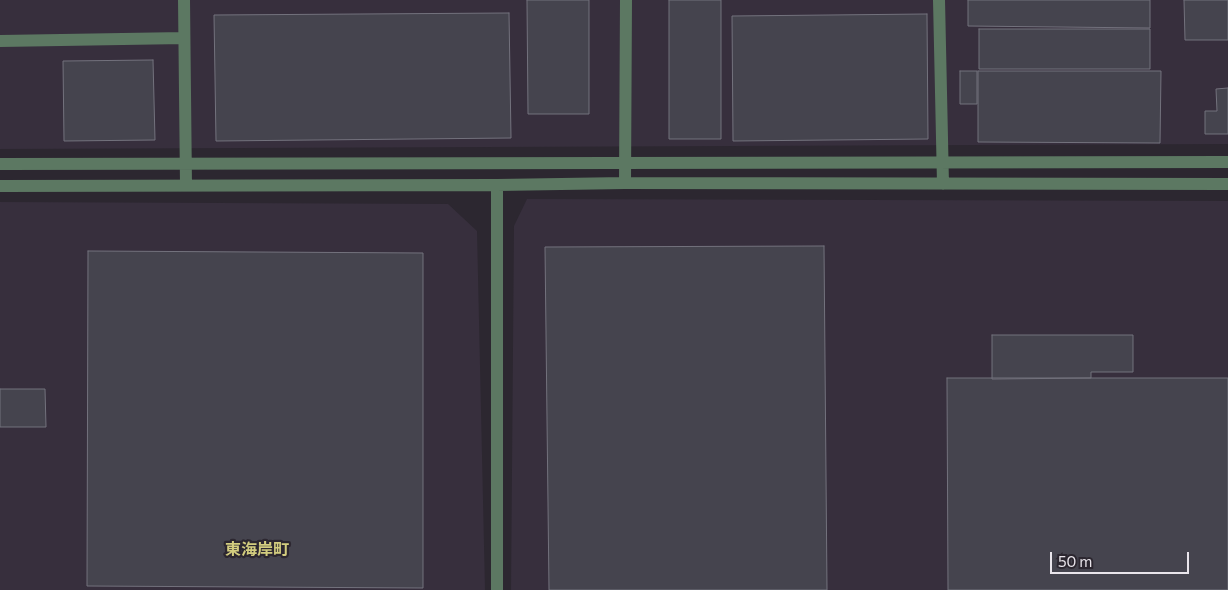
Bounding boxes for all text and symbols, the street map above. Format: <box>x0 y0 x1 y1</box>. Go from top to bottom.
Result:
district label: 東海岸町 <box>225 540 289 560</box>
scale bar <box>1053 542 1192 574</box>
text: 50 m <box>1058 552 1092 570</box>

